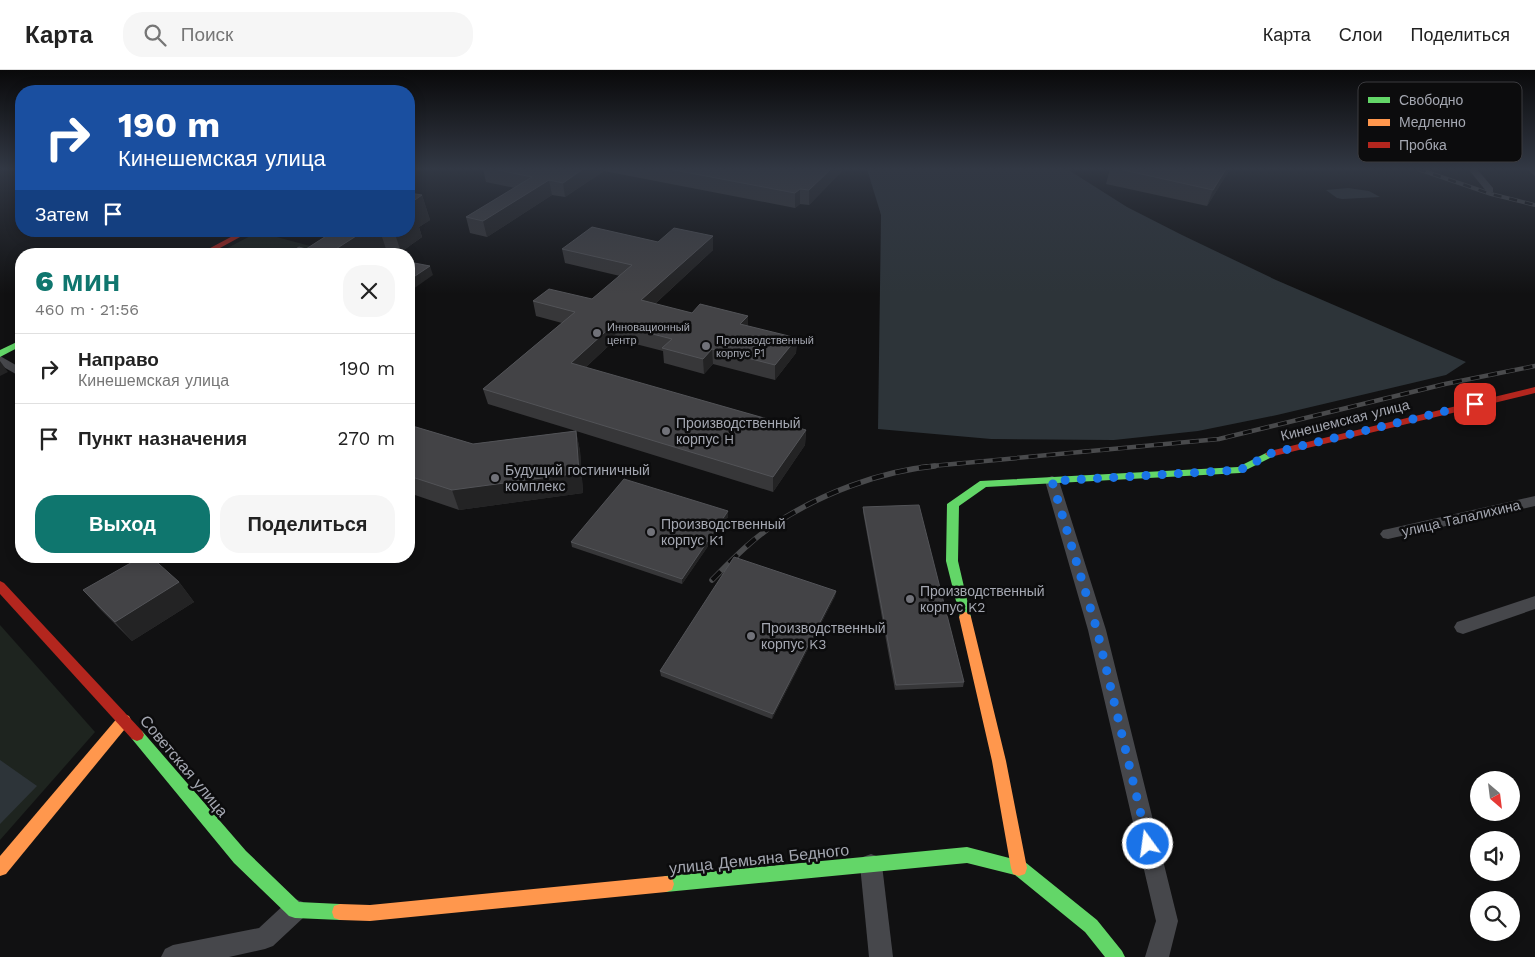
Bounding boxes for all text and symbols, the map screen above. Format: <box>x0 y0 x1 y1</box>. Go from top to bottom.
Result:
search box <box>123 12 473 57</box>
text: Карта <box>25 21 93 49</box>
icon: search <box>141 21 169 49</box>
text: Поиск <box>181 23 233 46</box>
text: Карта <box>1263 24 1311 45</box>
text: Слои <box>1339 24 1383 45</box>
text: Поделиться <box>1411 24 1510 45</box>
legend <box>1358 82 1522 162</box>
text: Свободно <box>1399 92 1464 108</box>
text: 190 m <box>118 104 220 146</box>
icon: right <box>35 105 100 170</box>
text: Медленно <box>1399 114 1466 130</box>
text: Пробка <box>1399 137 1447 153</box>
text: Кинешемская улица <box>118 146 326 171</box>
icon: arrive <box>99 200 127 228</box>
text: Затем <box>35 203 89 226</box>
text: 6 мин <box>35 263 120 298</box>
button: close <box>343 265 395 317</box>
text: 460 m · 21:56 <box>35 300 139 319</box>
place label: Инновационный центр <box>607 321 690 347</box>
marker: Инновационный центр <box>591 327 603 339</box>
place label: Производственный корпус P1 <box>716 334 814 360</box>
marker: Производственный корпус P1 <box>700 340 712 352</box>
text: Направо <box>78 348 159 371</box>
icon: right <box>35 355 63 383</box>
text: 190 m <box>339 357 395 380</box>
text: Кинешемская улица <box>78 371 229 390</box>
pin <box>1454 383 1496 425</box>
icon: arrive <box>1461 390 1489 418</box>
street label: Кинешемская улица <box>1279 396 1411 444</box>
place label: Производственный корпус H <box>676 415 801 447</box>
icon: arrive <box>35 425 63 453</box>
marker: Производственный корпус H <box>660 425 672 437</box>
text: Пункт назначения <box>78 427 247 450</box>
text: 270 m <box>338 427 395 450</box>
place label: Будущий гостиничный комплекс <box>505 462 650 494</box>
marker: Будущий гостиничный комплекс <box>489 472 501 484</box>
button: Выход <box>35 495 210 553</box>
button: Поделиться <box>220 495 395 553</box>
street label: улица Талалихина <box>1400 497 1522 539</box>
place label: Производственный корпус K1 <box>661 516 786 548</box>
marker: Производственный корпус K1 <box>645 526 657 538</box>
place label: Производственный корпус K2 <box>920 583 1045 615</box>
marker: Производственный корпус K2 <box>904 593 916 605</box>
place label: Производственный корпус K3 <box>761 620 886 652</box>
marker: Производственный корпус K3 <box>745 630 757 642</box>
street label: Советская улица <box>136 711 232 821</box>
north arrow <box>1470 771 1520 821</box>
map controls <box>1470 771 1520 941</box>
position arrow <box>1121 817 1173 869</box>
button: sound <box>1470 831 1520 881</box>
street label: улица Демьяна Бедного <box>668 840 850 878</box>
button: search <box>1470 891 1520 941</box>

